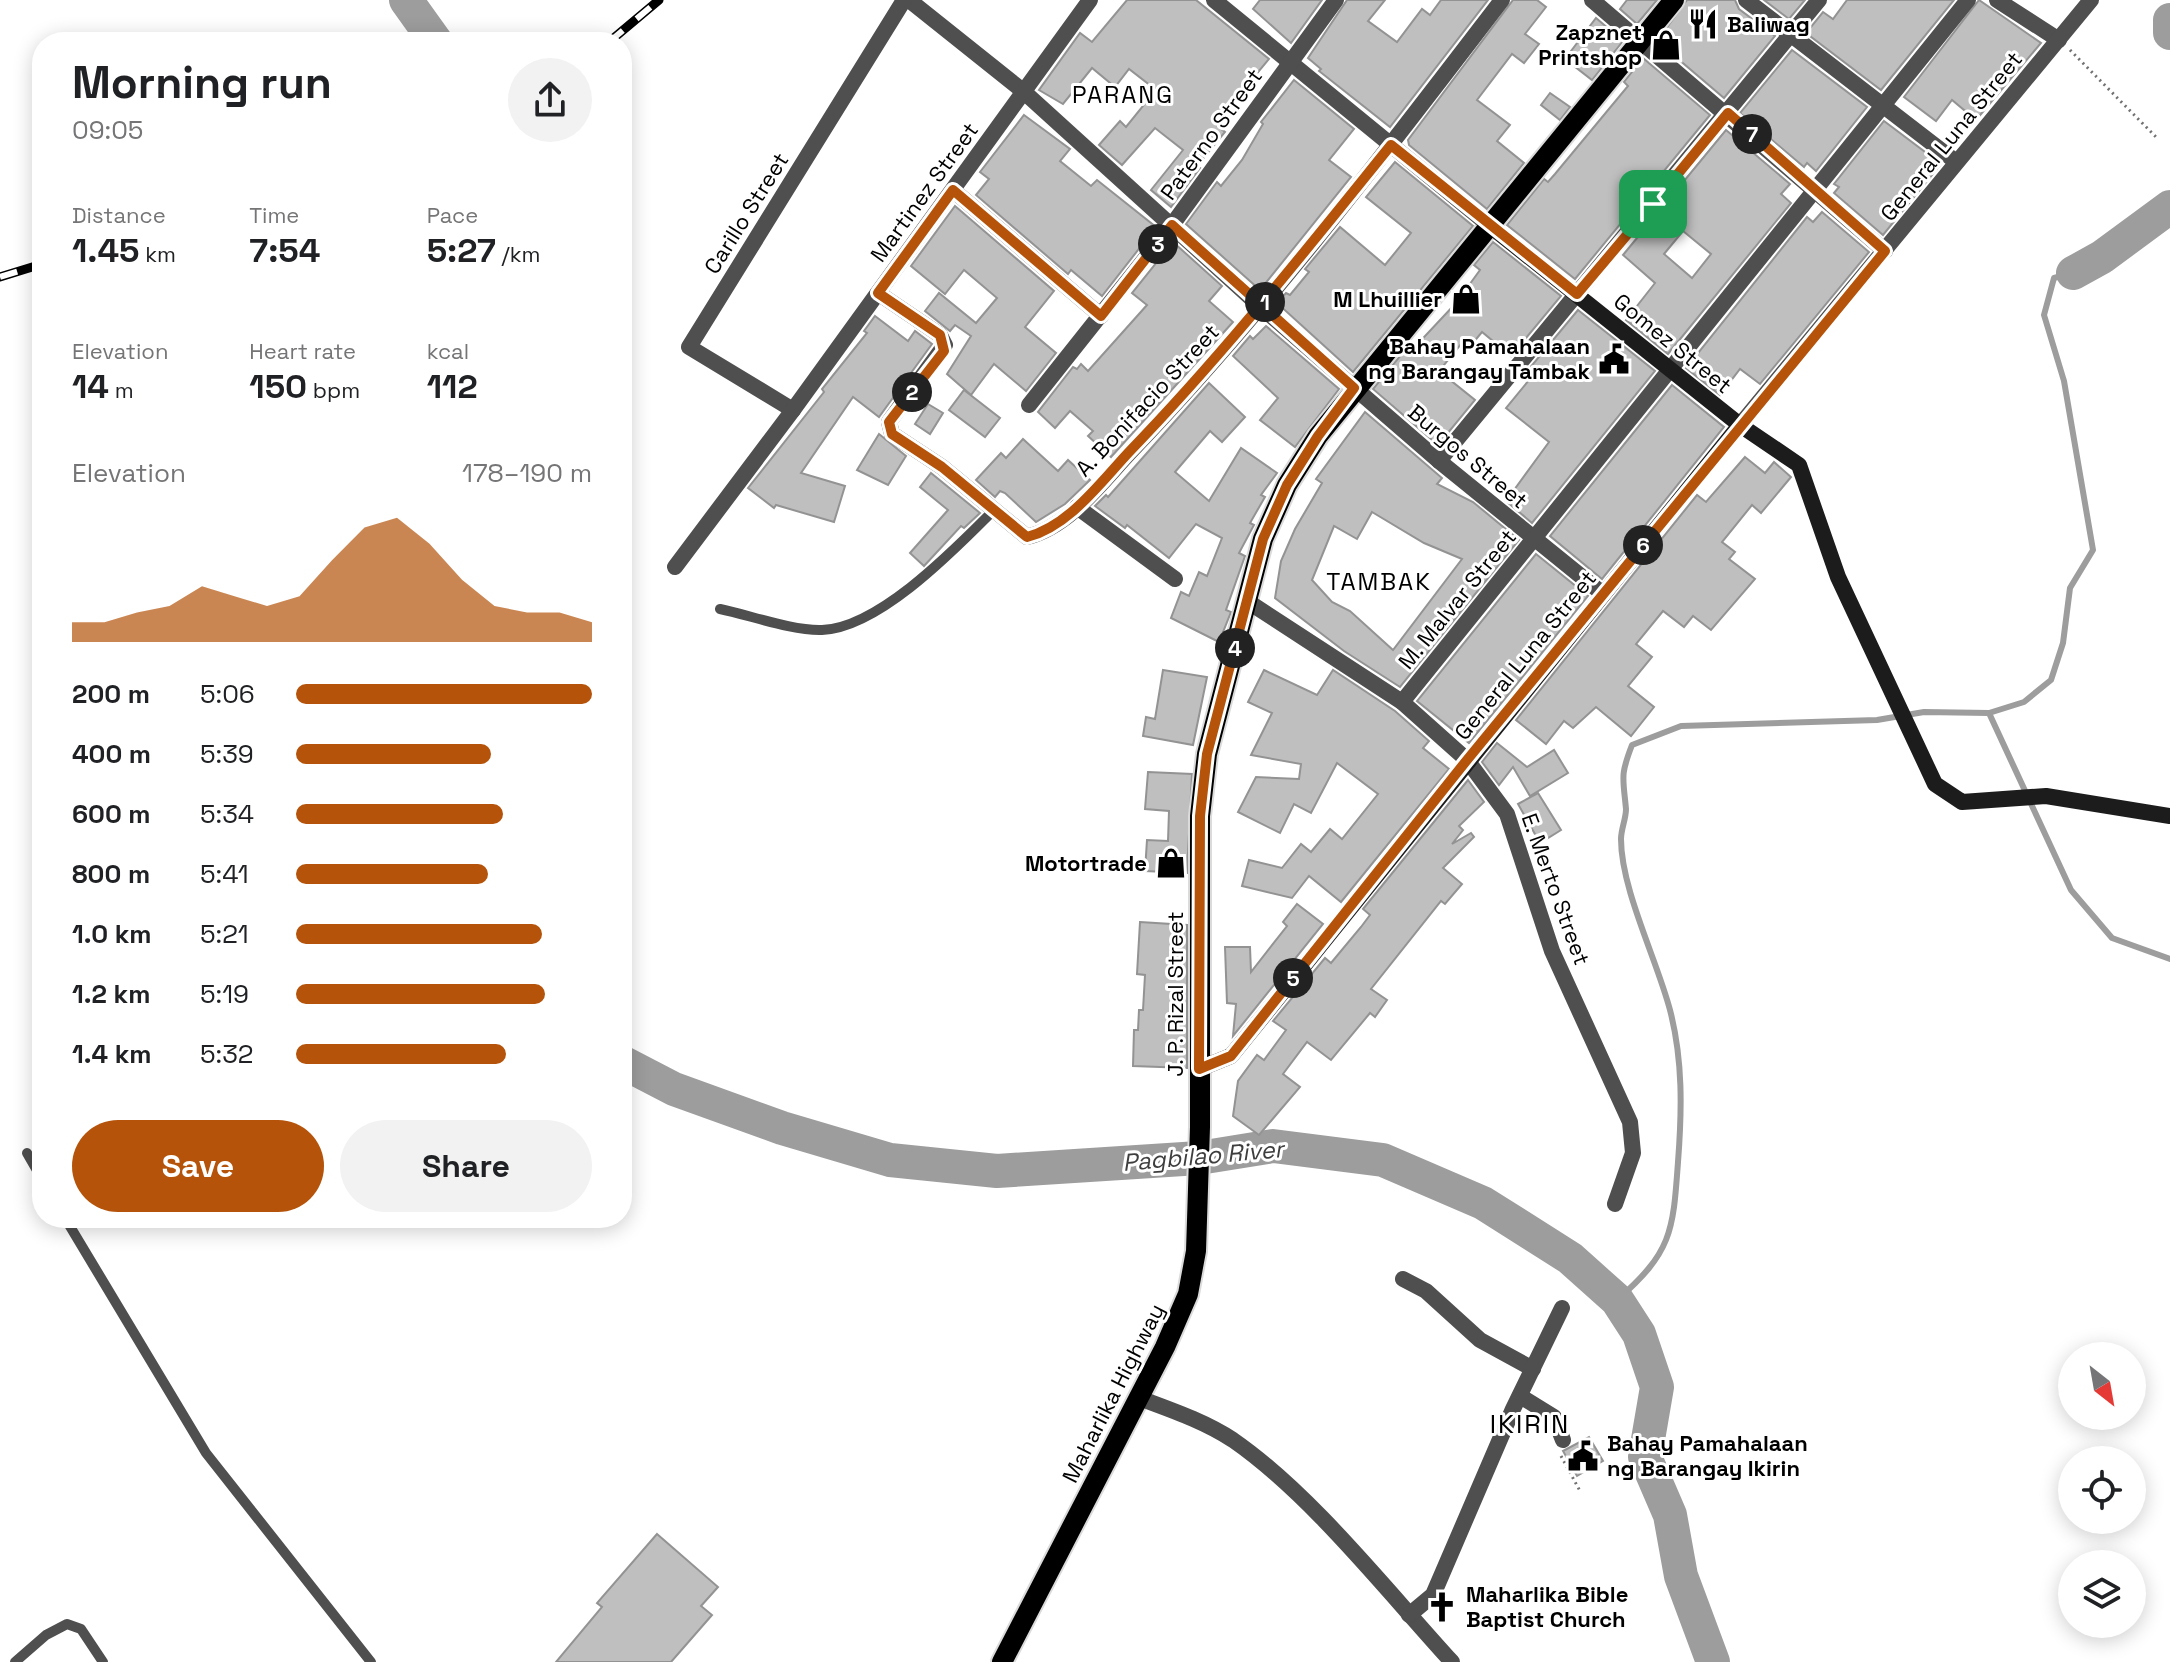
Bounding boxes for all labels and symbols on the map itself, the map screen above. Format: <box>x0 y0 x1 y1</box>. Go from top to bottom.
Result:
restaurant icon: Baliwag <box>1686 7 1720 41</box>
place label: Baliwag <box>1727 10 1810 38</box>
place label: Zapznet Printshop <box>1538 18 1642 71</box>
shop icon: Zapznet Printshop <box>1649 28 1683 62</box>
street label: General Luna Street <box>1874 46 2028 226</box>
street label: Paterno Street <box>1154 63 1268 205</box>
district label: PARANG <box>1072 79 1174 110</box>
pin: 7 <box>1732 114 1772 154</box>
street label: Martinez Street <box>864 117 984 267</box>
street label: Carillo Street <box>698 147 794 279</box>
pin <box>1619 170 1687 238</box>
pin: 3 <box>1138 224 1178 264</box>
pin: 1 <box>1245 282 1285 322</box>
shop icon: M Lhuillier <box>1449 282 1483 316</box>
place label: M Lhuillier <box>1333 285 1442 313</box>
street label: Gomez Street <box>1608 287 1738 399</box>
street label: A. Bonifacio Street <box>1069 318 1225 482</box>
place label: Bahay Pamahalaan ng Barangay Tambak <box>1368 332 1591 385</box>
public building icon: Bahay Pamahalaan ng Barangay Tambak <box>1597 342 1631 376</box>
pin: 2 <box>892 372 932 412</box>
street label: Burgos Street <box>1402 398 1534 514</box>
street label: M. Malvar Street <box>1392 523 1522 675</box>
pin: 6 <box>1623 525 1663 565</box>
street label: General Luna Street <box>1448 565 1602 745</box>
district label: TAMBAK <box>1326 566 1432 597</box>
pin: 4 <box>1215 628 1255 668</box>
street label: E. Merto Street <box>1516 809 1596 969</box>
shop icon: Motortrade <box>1154 846 1188 880</box>
place label: Motortrade <box>1025 849 1147 877</box>
street label: J. P. Rizal Street <box>1161 911 1189 1077</box>
pin: 5 <box>1273 958 1313 998</box>
water label: Pagbilao River <box>1121 1133 1288 1178</box>
street label: Maharlika Highway <box>1056 1299 1170 1487</box>
north arrow <box>2058 1342 2146 1430</box>
district label: IKIRIN <box>1490 1407 1570 1441</box>
place label: Bahay Pamahalaan ng Barangay Ikirin <box>1607 1429 1808 1482</box>
public building icon: Bahay Pamahalaan ng Barangay Ikirin <box>1566 1439 1600 1473</box>
place label: Maharlika Bible Baptist Church <box>1466 1580 1628 1633</box>
church icon: Maharlika Bible Baptist Church <box>1425 1590 1459 1624</box>

